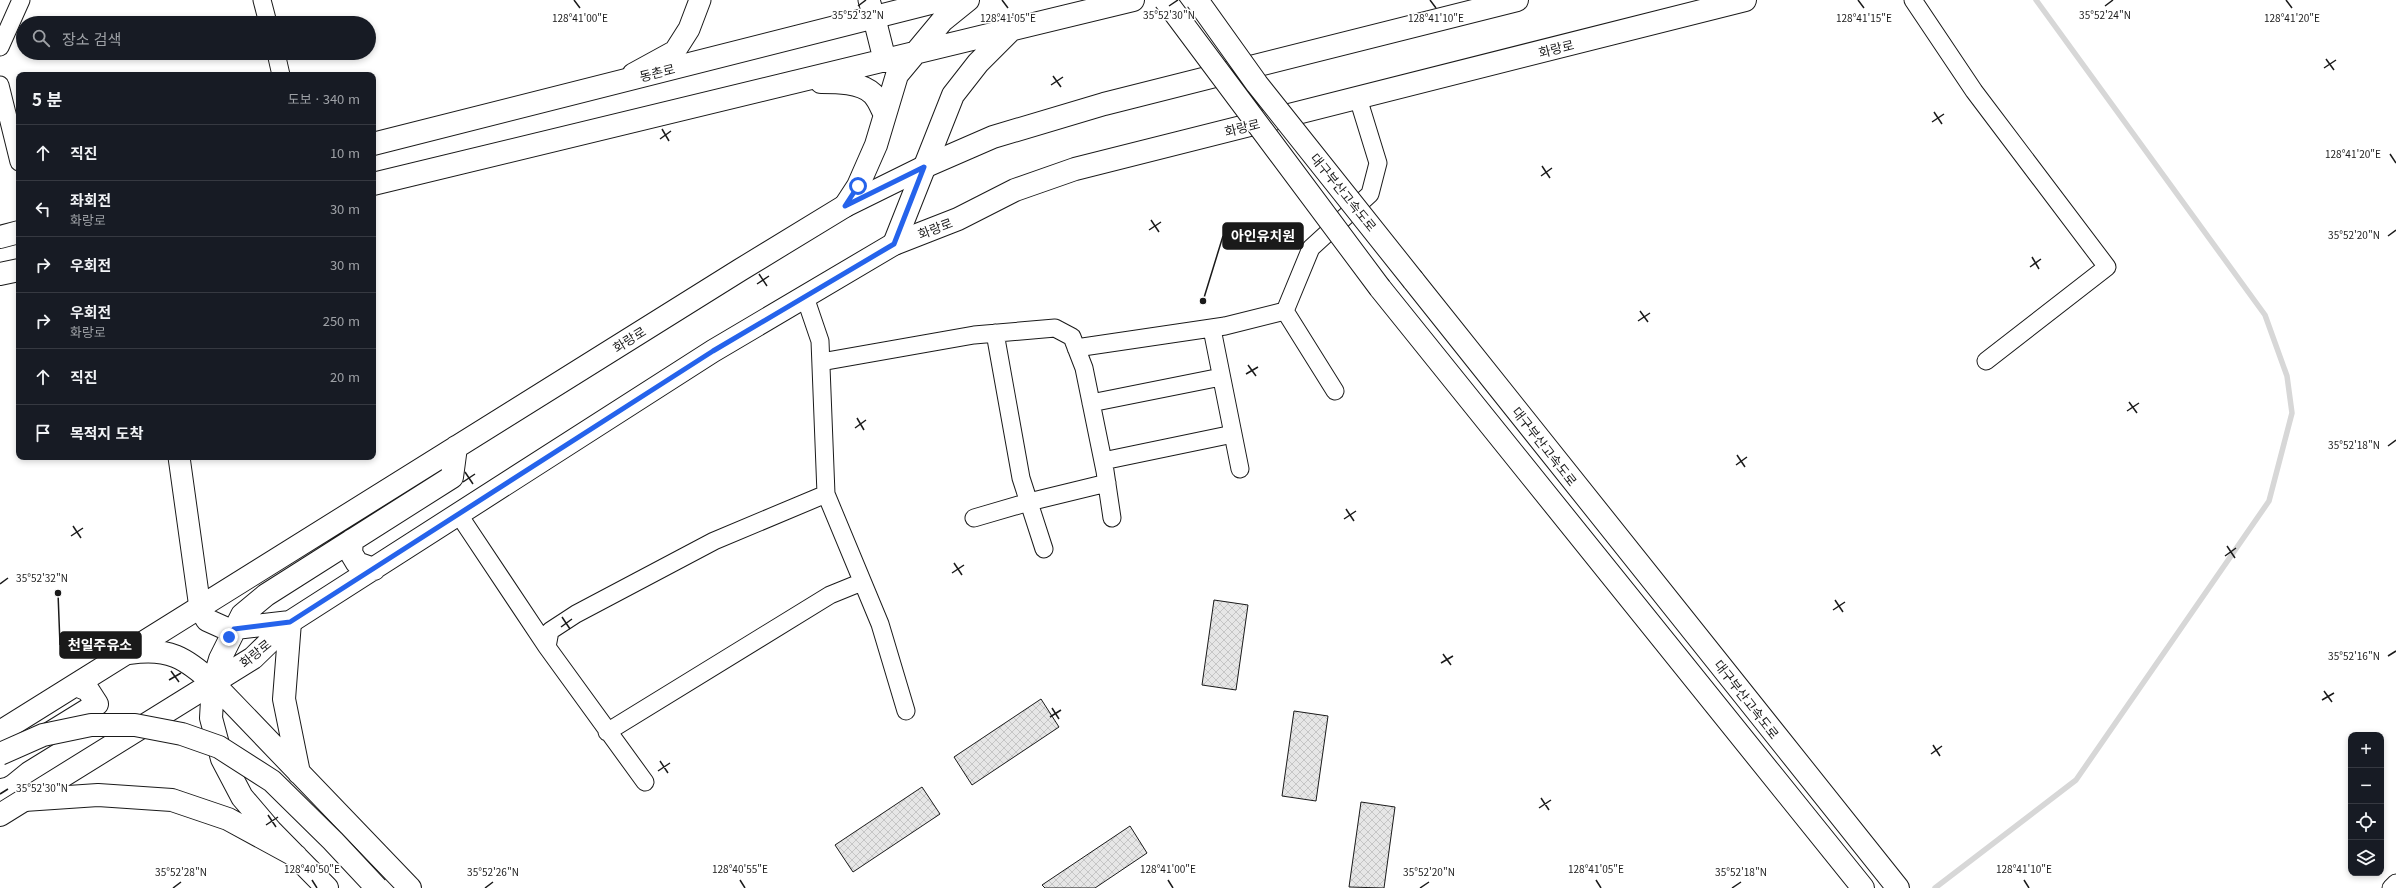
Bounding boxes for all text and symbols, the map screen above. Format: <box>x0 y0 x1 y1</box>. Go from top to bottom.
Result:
text: 35°52'32"N <box>832 7 884 22</box>
text: 35°52'30"N <box>1143 7 1195 22</box>
text: 35°52'24"N <box>2079 7 2131 22</box>
text: 128°41'00"E <box>552 10 608 25</box>
text: 128°41'05"E <box>980 10 1036 25</box>
text: 128°41'10"E <box>1408 10 1464 25</box>
text: 128°41'15"E <box>1836 10 1892 25</box>
text: 128°41'20"E <box>2264 10 2320 25</box>
search box <box>16 16 376 60</box>
icon: search <box>30 27 52 49</box>
text: 장소 검색 <box>62 28 121 49</box>
street label: 화랑로 <box>1536 34 1576 62</box>
street label: 동촌로 <box>637 58 677 86</box>
text: 5 분 <box>32 86 62 111</box>
text: 도보 · 340 m <box>288 89 360 108</box>
street label: 화랑로 <box>1222 113 1262 141</box>
icon: ahead <box>32 142 54 164</box>
text: 직진 <box>70 142 98 163</box>
text: 10 m <box>330 143 360 162</box>
text: 128°41'20"E <box>2325 146 2381 161</box>
street label: 대구부산고속도로 <box>1307 149 1382 235</box>
route start <box>849 177 867 195</box>
text: 좌회전 <box>70 189 111 210</box>
icon: left <box>32 198 54 220</box>
text: 30 m <box>330 199 360 218</box>
text: 화랑로 <box>70 210 106 229</box>
street label: 화랑로 <box>915 213 955 243</box>
callout: 아인유치원 <box>1223 223 1303 249</box>
text: 아인유치원 <box>1231 225 1295 245</box>
text: 35°52'20"N <box>2328 227 2380 242</box>
icon: right <box>32 254 54 276</box>
text: 우회전 <box>70 254 111 275</box>
text: 30 m <box>330 255 360 274</box>
text: 우회전 <box>70 301 111 322</box>
icon: right <box>32 310 54 332</box>
text: 250 m <box>323 311 360 330</box>
street label: 화랑로 <box>609 321 649 357</box>
text: 화랑로 <box>70 322 106 341</box>
icon: ahead <box>32 366 54 388</box>
text: 직진 <box>70 366 98 387</box>
text: 20 m <box>330 367 360 386</box>
street label: 대구부산고속도로 <box>1508 402 1582 490</box>
icon: arrive <box>32 422 54 444</box>
text: 목적지 도착 <box>70 422 143 443</box>
text: 35°52'18"N <box>2328 437 2380 452</box>
text: 35°52'32"N <box>16 570 68 585</box>
route end <box>220 628 238 646</box>
callout: 천일주유소 <box>60 632 141 658</box>
text: 천일주유소 <box>68 634 132 654</box>
street label: 화랑로 <box>235 634 275 672</box>
text: 35°52'16"N <box>2328 648 2380 663</box>
street label: 대구부산고속도로 <box>1710 655 1784 743</box>
map controls <box>2348 732 2384 876</box>
button: + <box>2348 732 2384 768</box>
button: − <box>2348 768 2384 804</box>
text: 35°52'30"N <box>16 780 68 795</box>
button: locate <box>2348 804 2384 840</box>
button: layers <box>2348 840 2384 876</box>
text: 128°40'50"E <box>284 861 340 876</box>
text: 128°40'55"E <box>712 861 768 876</box>
text: 128°41'00"E <box>1140 861 1196 876</box>
text: 128°41'05"E <box>1568 861 1624 876</box>
text: 128°41'10"E <box>1996 861 2052 876</box>
text: 35°52'28"N <box>155 864 207 879</box>
text: 35°52'26"N <box>467 864 519 879</box>
text: 35°52'20"N <box>1403 864 1455 879</box>
text: 35°52'18"N <box>1715 864 1767 879</box>

